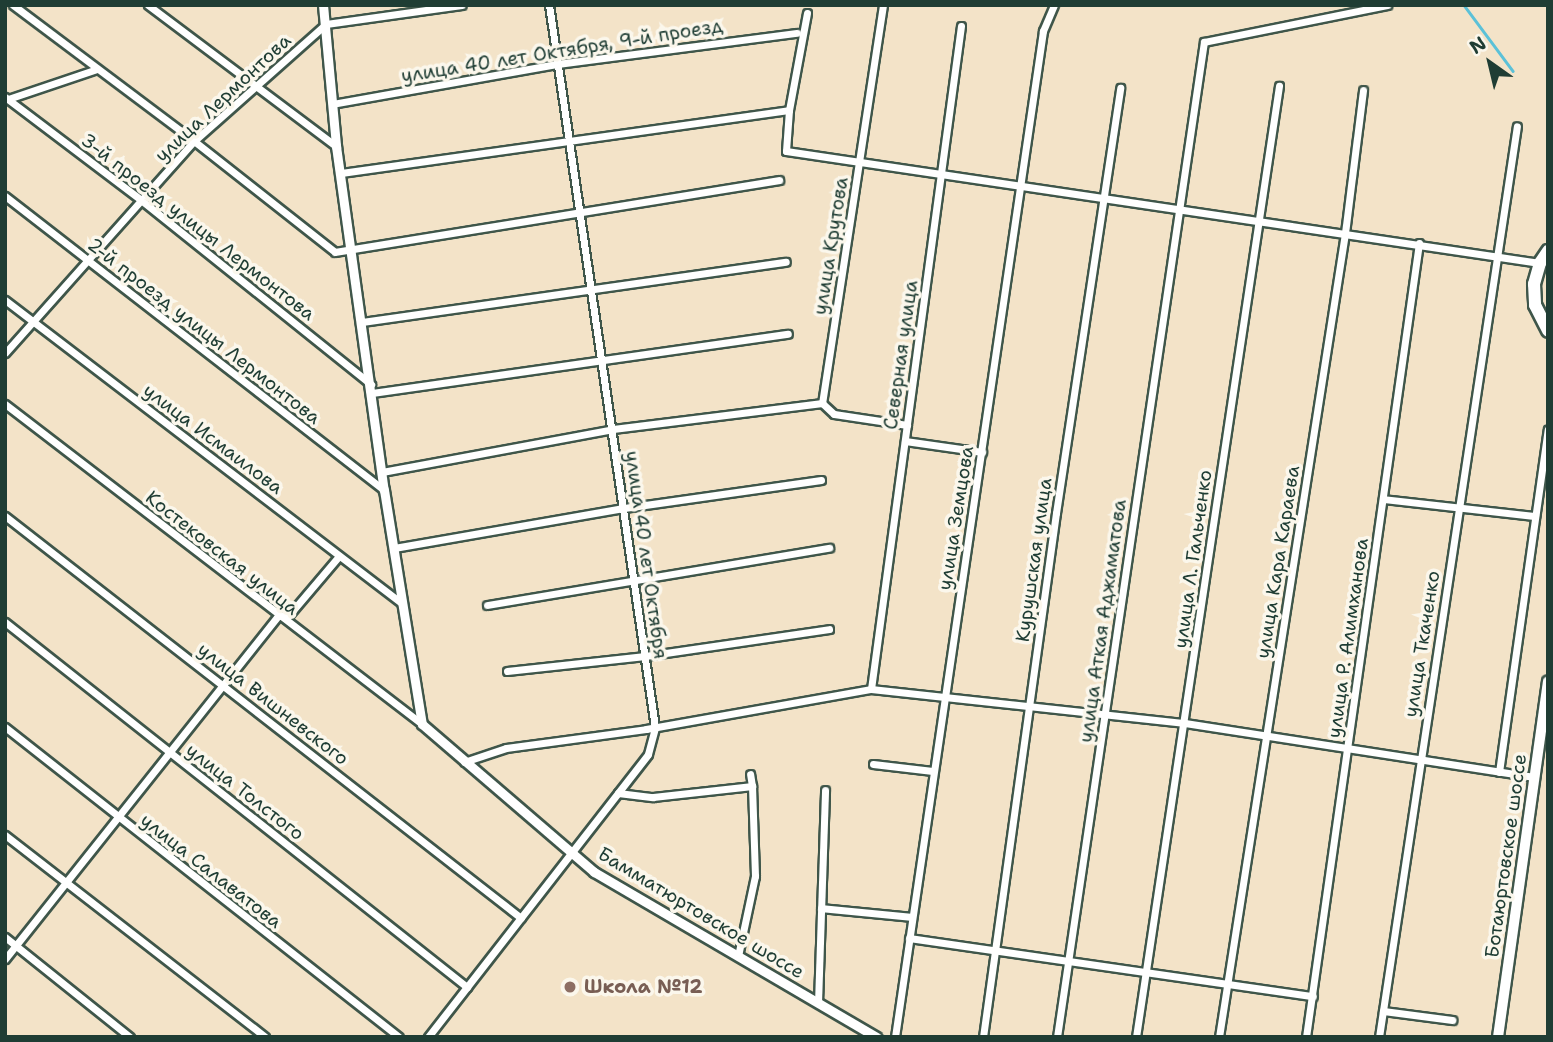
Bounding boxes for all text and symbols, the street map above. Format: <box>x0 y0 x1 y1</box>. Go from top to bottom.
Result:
street label: улица 40 лет Октября, 9-й проезд <box>400 14 724 88</box>
north arrow <box>1455 28 1525 98</box>
street label: улица Лермонтова <box>150 29 296 167</box>
text: N <box>1465 31 1491 60</box>
street label: 3-й проезд улицы Лермонтова <box>76 129 320 325</box>
street label: улица Крутова <box>809 176 853 316</box>
street label: 2-й проезд улицы Лермонтова <box>83 233 325 429</box>
street label: Северная улица <box>879 279 923 431</box>
street label: улица Исмаилова <box>139 379 287 499</box>
street label: улица Земцова <box>933 444 979 592</box>
street label: улица 40 лет Октября <box>620 449 672 661</box>
street label: улица Кара Караева <box>1251 464 1305 660</box>
street label: улица Л. Гальченко <box>1169 468 1217 650</box>
street label: Курушская улица <box>1011 476 1057 644</box>
street label: Костековская улица <box>141 486 303 620</box>
street label: улица Аткая Аджаматова <box>1075 498 1131 744</box>
street label: улица Р. Алимханова <box>1323 537 1373 739</box>
street label: улица Ткаченко <box>1399 569 1445 719</box>
street label: улица Вишневского <box>193 638 353 770</box>
street label: улица Толстого <box>181 739 309 845</box>
street label: Ботаюртовское шоссе <box>1480 752 1532 960</box>
street label: улица Салаватова <box>136 809 286 933</box>
street label: Бамматюртовское шоссе <box>594 842 808 984</box>
place label: Школа №12 <box>584 976 703 998</box>
marker: Школа №12 <box>562 979 578 995</box>

